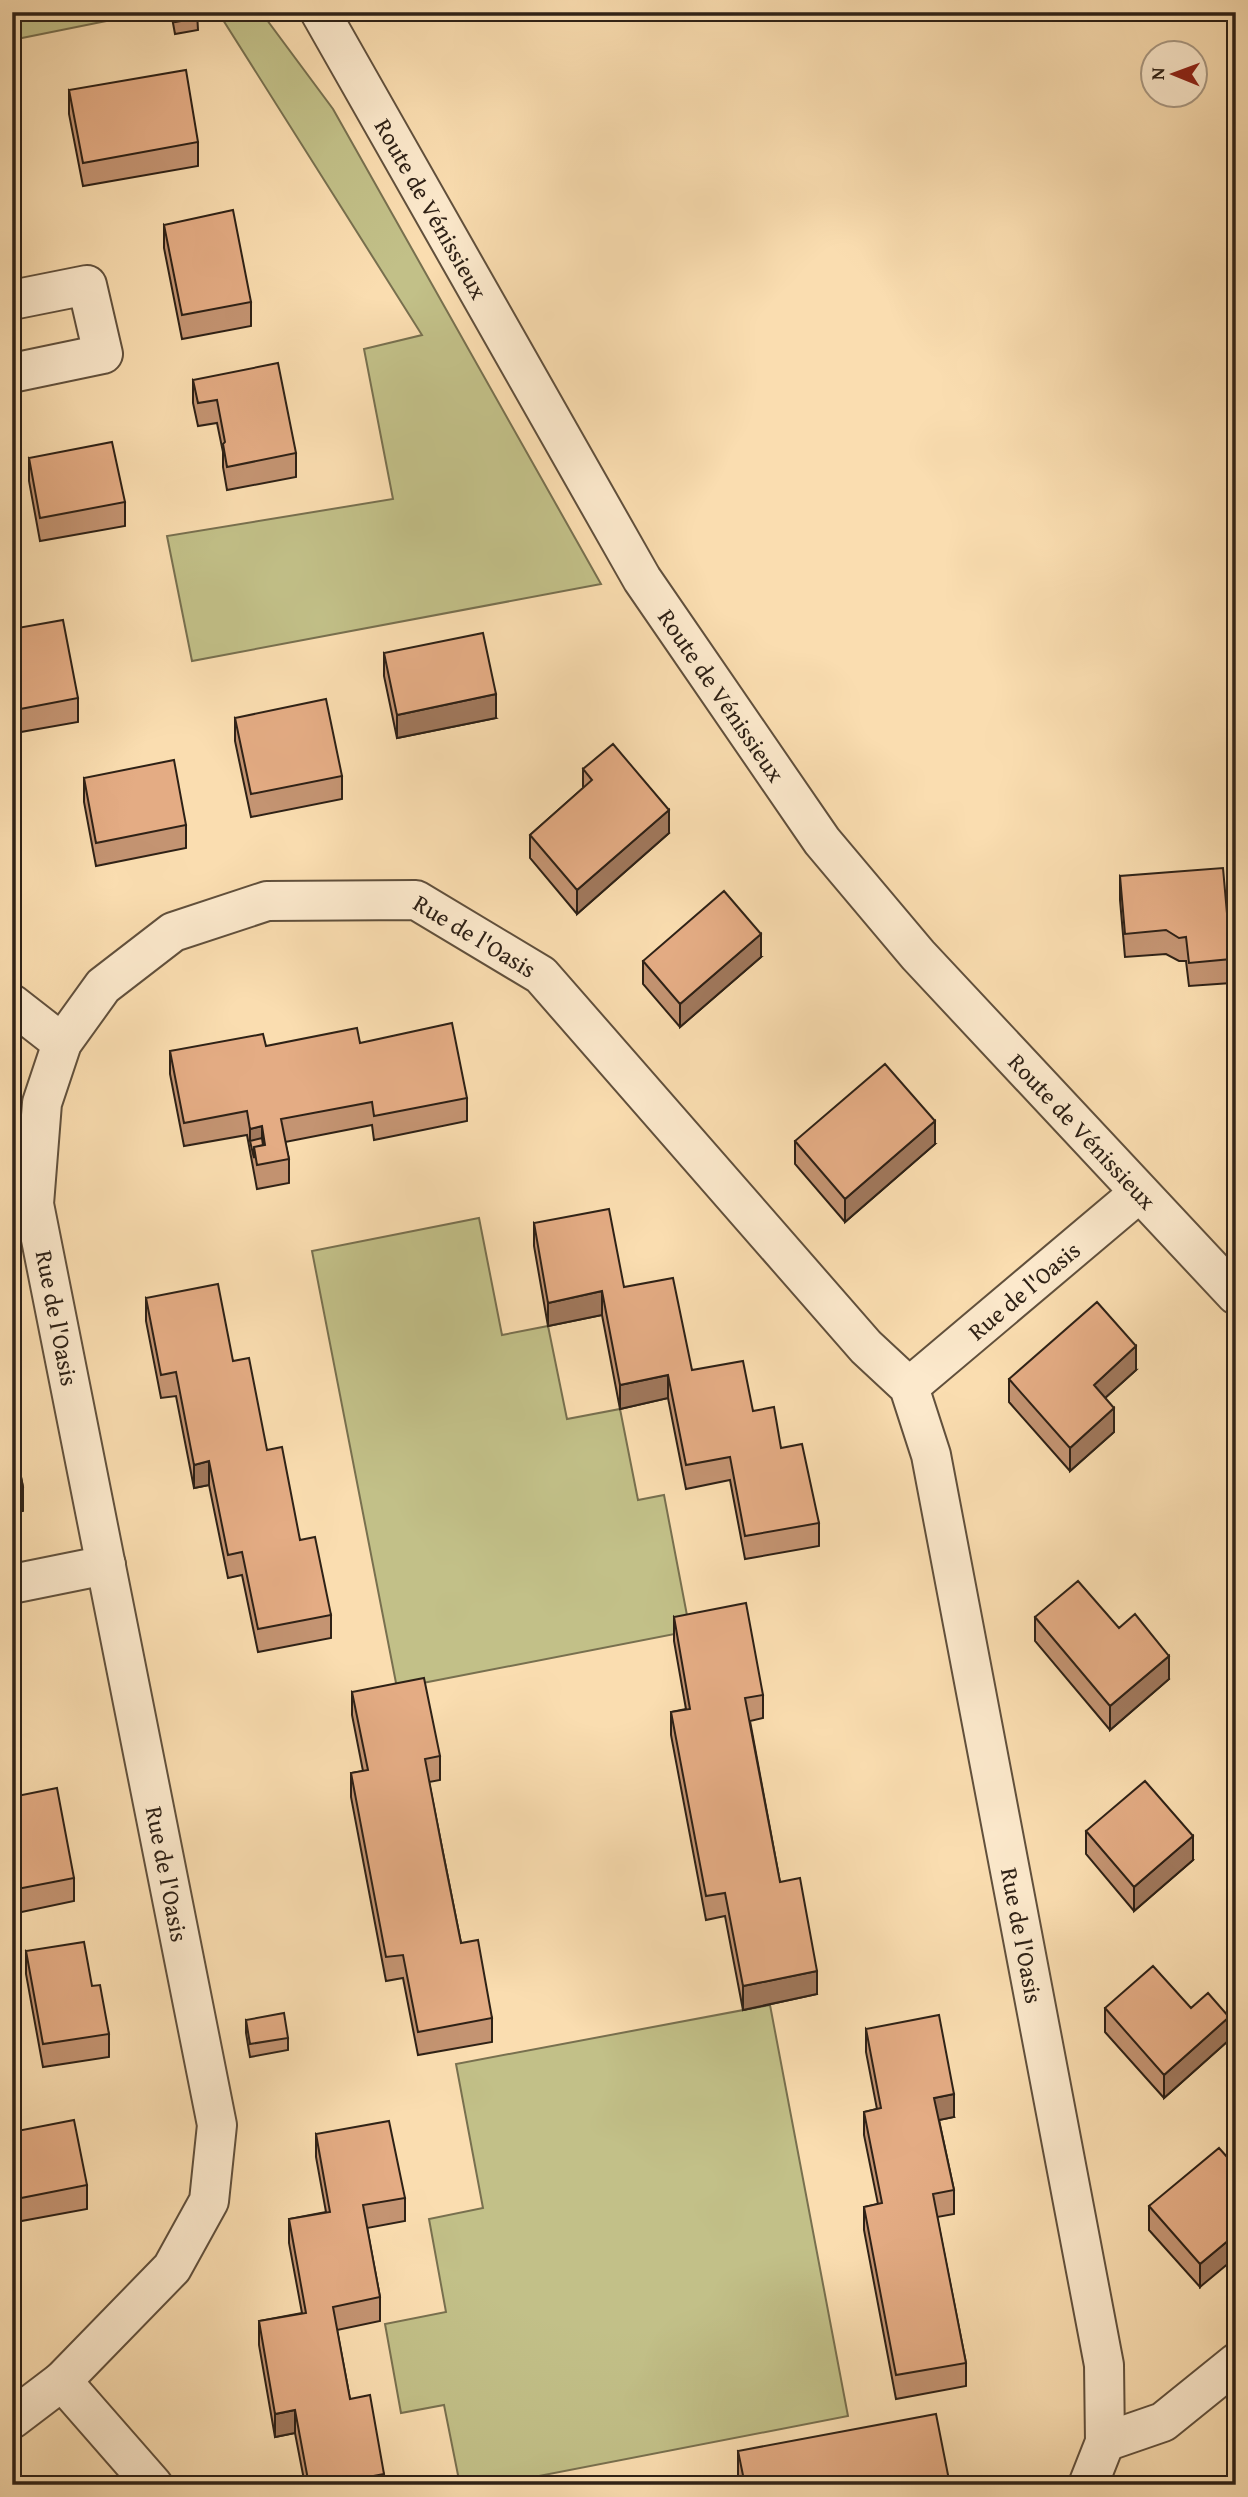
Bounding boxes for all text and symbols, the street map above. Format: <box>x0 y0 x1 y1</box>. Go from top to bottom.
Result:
north arrow <box>1140 38 1210 108</box>
text: N <box>1143 67 1171 80</box>
street label: Route de Vénissieux <box>366 112 497 306</box>
street label: Route de Vénissieux <box>650 602 794 789</box>
street label: Rue de l'Oasis <box>407 885 543 986</box>
street label: Route de Vénissieux <box>1001 1045 1165 1218</box>
street label: Rue de l'Oasis <box>960 1233 1087 1348</box>
street label: Rue de l'Oasis <box>27 1247 87 1389</box>
street label: Rue de l'Oasis <box>137 1803 197 1945</box>
street label: Rue de l'Oasis <box>992 1865 1052 2006</box>

